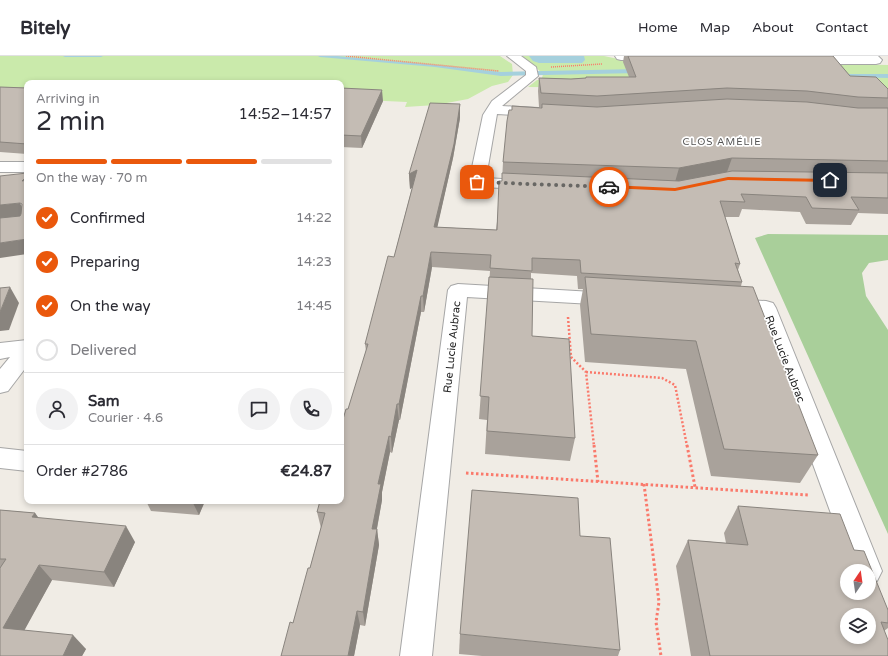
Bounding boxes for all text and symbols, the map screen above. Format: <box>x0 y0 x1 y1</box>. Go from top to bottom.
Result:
text: Bitely <box>20 17 71 39</box>
text: Home <box>638 19 678 36</box>
text: Map <box>700 19 730 36</box>
text: About <box>752 19 794 36</box>
text: Contact <box>816 19 868 36</box>
text: Arriving in <box>36 91 100 107</box>
text: 14:52–14:57 <box>239 105 332 123</box>
text: 2 min <box>36 106 105 137</box>
district label: CLOS AMÉLIE <box>682 136 762 148</box>
pin <box>813 163 847 197</box>
pin <box>460 165 494 199</box>
courier <box>589 167 629 207</box>
icon: home <box>819 169 841 191</box>
text: On the way · 70 m <box>36 170 148 186</box>
icon: bag <box>466 171 488 193</box>
icon: car <box>598 176 620 198</box>
icon: check <box>36 207 58 229</box>
text: Confirmed <box>70 209 145 227</box>
text: 14:22 <box>296 210 332 226</box>
icon: check <box>36 251 58 273</box>
text: Preparing <box>70 253 140 271</box>
text: 14:23 <box>296 254 332 270</box>
icon: check <box>36 295 58 317</box>
text: On the way <box>70 297 150 315</box>
text: 14:45 <box>296 298 332 314</box>
street label: Rue Lucie Aubrac <box>441 300 463 394</box>
street label: Rue Lucie Aubrac <box>762 314 808 405</box>
text: Delivered <box>70 341 137 359</box>
button: person <box>36 388 78 430</box>
button: chat <box>238 388 280 430</box>
button: phone <box>290 388 332 430</box>
text: Sam <box>88 392 119 410</box>
text: Courier · 4.6 <box>88 410 163 426</box>
text: Order #2786 <box>36 462 128 480</box>
text: €24.87 <box>280 462 332 480</box>
north arrow <box>840 564 876 600</box>
map controls <box>840 564 876 644</box>
button: layers <box>840 608 876 644</box>

